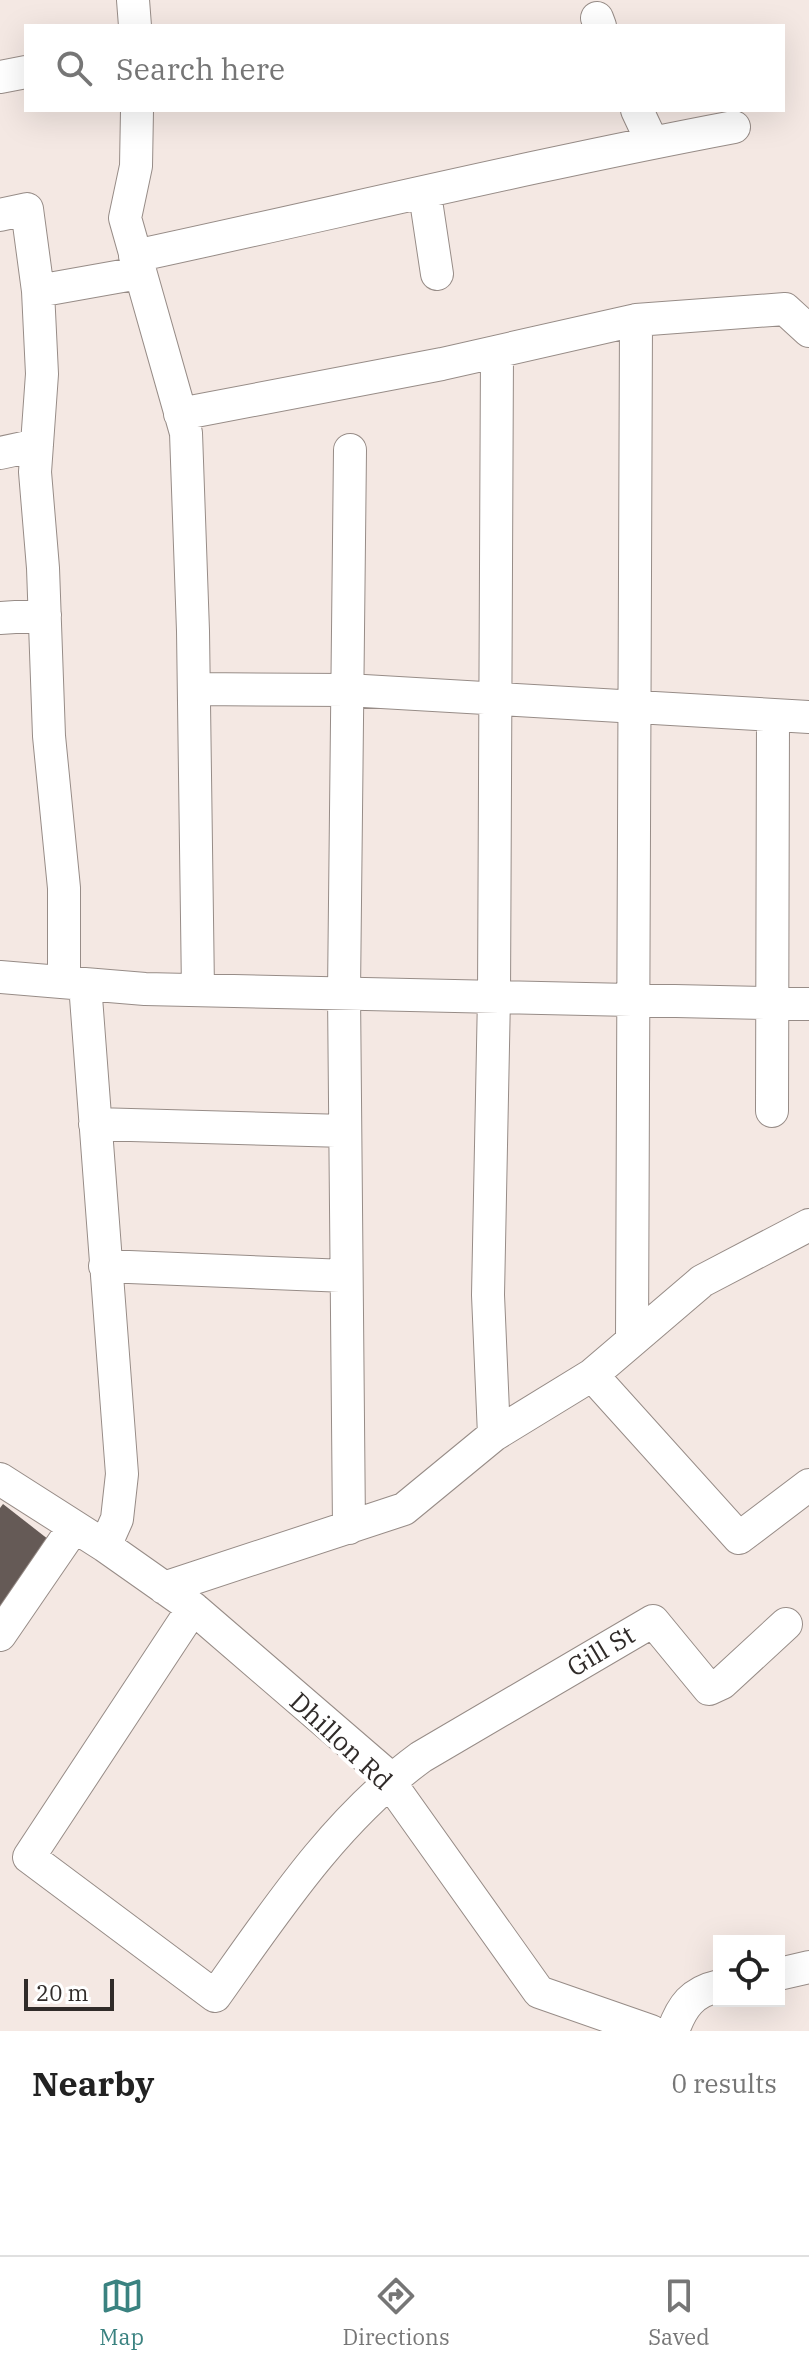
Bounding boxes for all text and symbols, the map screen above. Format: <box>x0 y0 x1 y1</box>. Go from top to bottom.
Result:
search box <box>24 24 785 112</box>
icon: search <box>52 46 96 90</box>
text: Search here <box>116 49 285 88</box>
street label: Gill St <box>560 1617 641 1684</box>
street label: Dhillon Rd <box>283 1684 400 1797</box>
map controls <box>713 1935 785 2007</box>
button: locate <box>713 1935 785 2007</box>
scale bar <box>24 1975 114 2011</box>
text: 20 m <box>36 1978 88 2007</box>
text: Nearby <box>32 2061 154 2105</box>
text: 0 results <box>671 2066 777 2100</box>
tab: Map <box>99 2274 144 2351</box>
tab: Directions <box>342 2274 450 2351</box>
tab: Saved <box>648 2274 710 2351</box>

